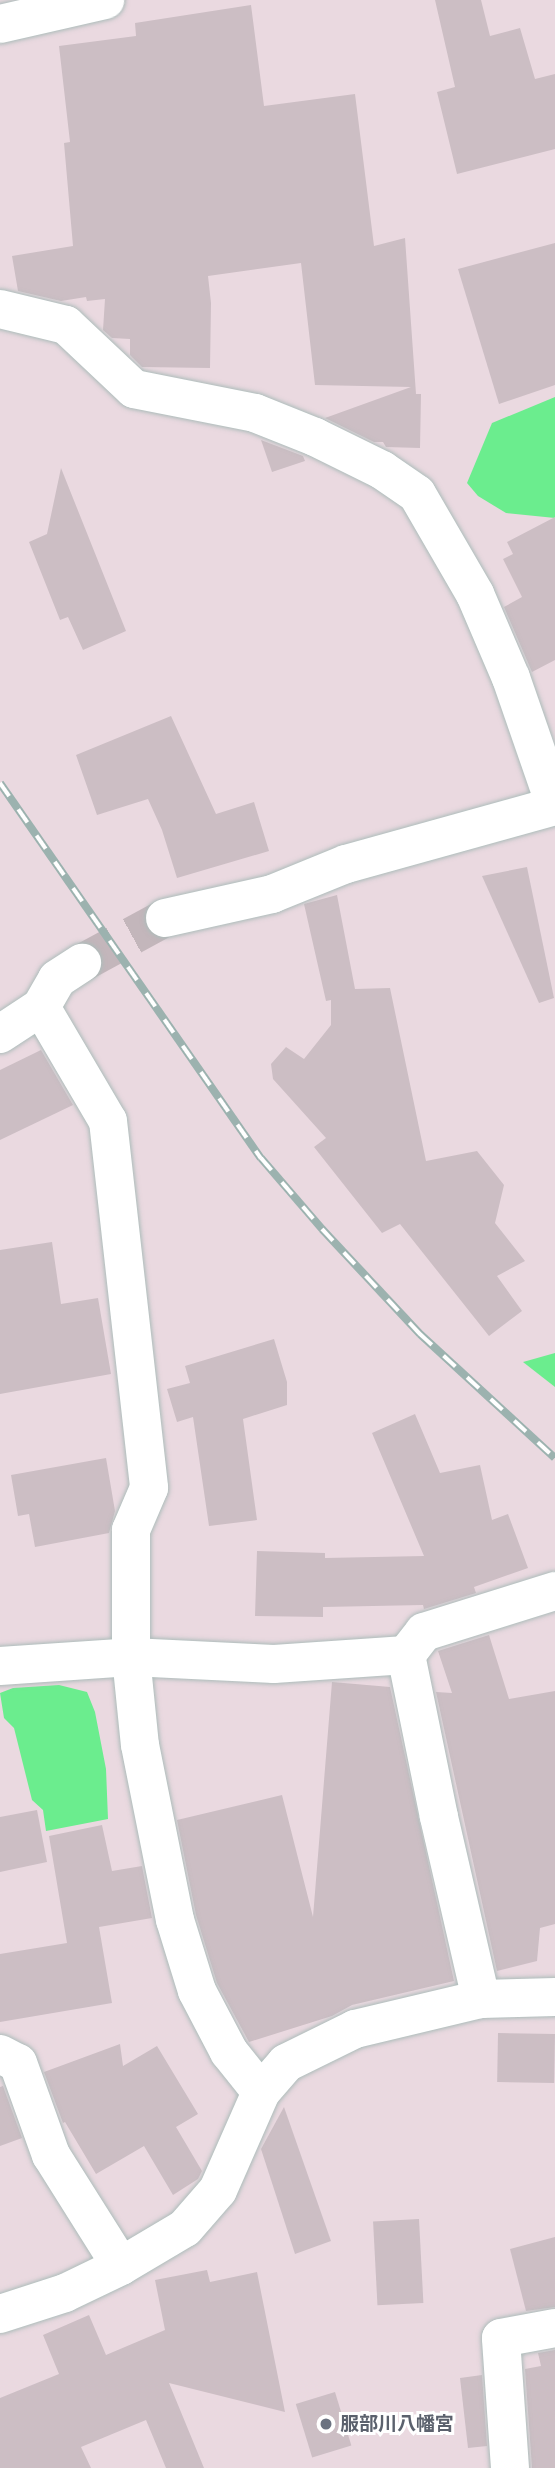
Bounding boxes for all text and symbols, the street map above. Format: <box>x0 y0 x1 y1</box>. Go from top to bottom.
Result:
place label: 服部川八幡宮 <box>340 2413 454 2435</box>
marker: 服部川八幡宮 <box>318 2416 334 2432</box>

